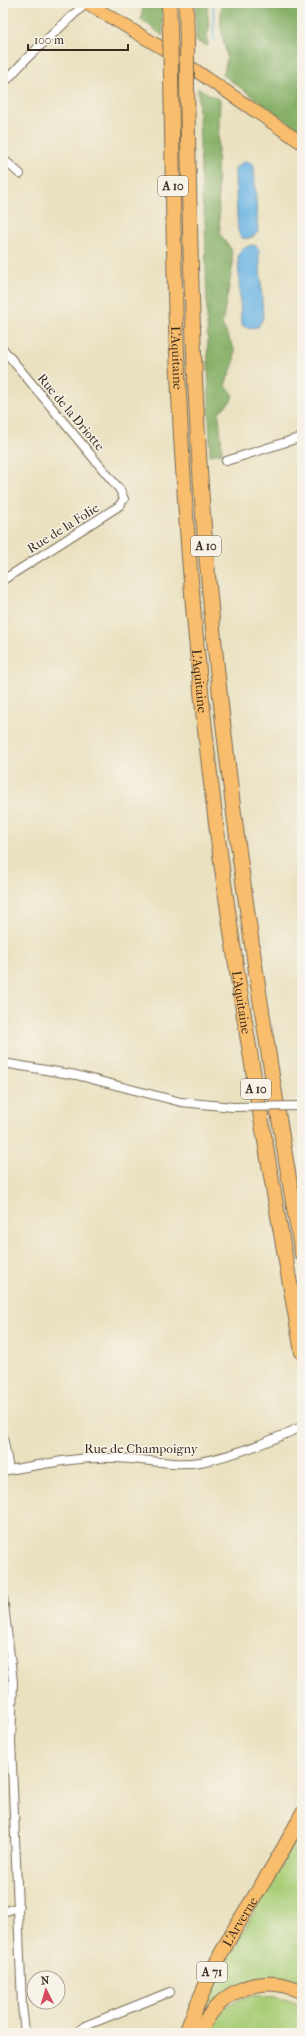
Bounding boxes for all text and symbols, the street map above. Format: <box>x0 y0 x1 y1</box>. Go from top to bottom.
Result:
scale bar <box>28 26 128 52</box>
text: 100 m <box>34 33 64 47</box>
road number: A 10 <box>158 176 188 196</box>
street label: L'Aquitaine <box>168 326 186 391</box>
street label: Rue de la Driotte <box>34 370 108 454</box>
street label: Rue de la Folie <box>24 500 102 556</box>
road number: A 10 <box>191 536 221 556</box>
street label: L'Aquitaine <box>189 649 211 714</box>
street label: L'Aquitaine <box>229 970 254 1036</box>
road number: A 10 <box>241 1079 271 1099</box>
street label: Rue de Champoigny <box>84 1441 199 1456</box>
street label: L'Arverne <box>219 1893 261 1949</box>
road number: A 71 <box>197 1962 227 1982</box>
north arrow <box>26 1970 66 2010</box>
text: N <box>40 1974 51 1987</box>

